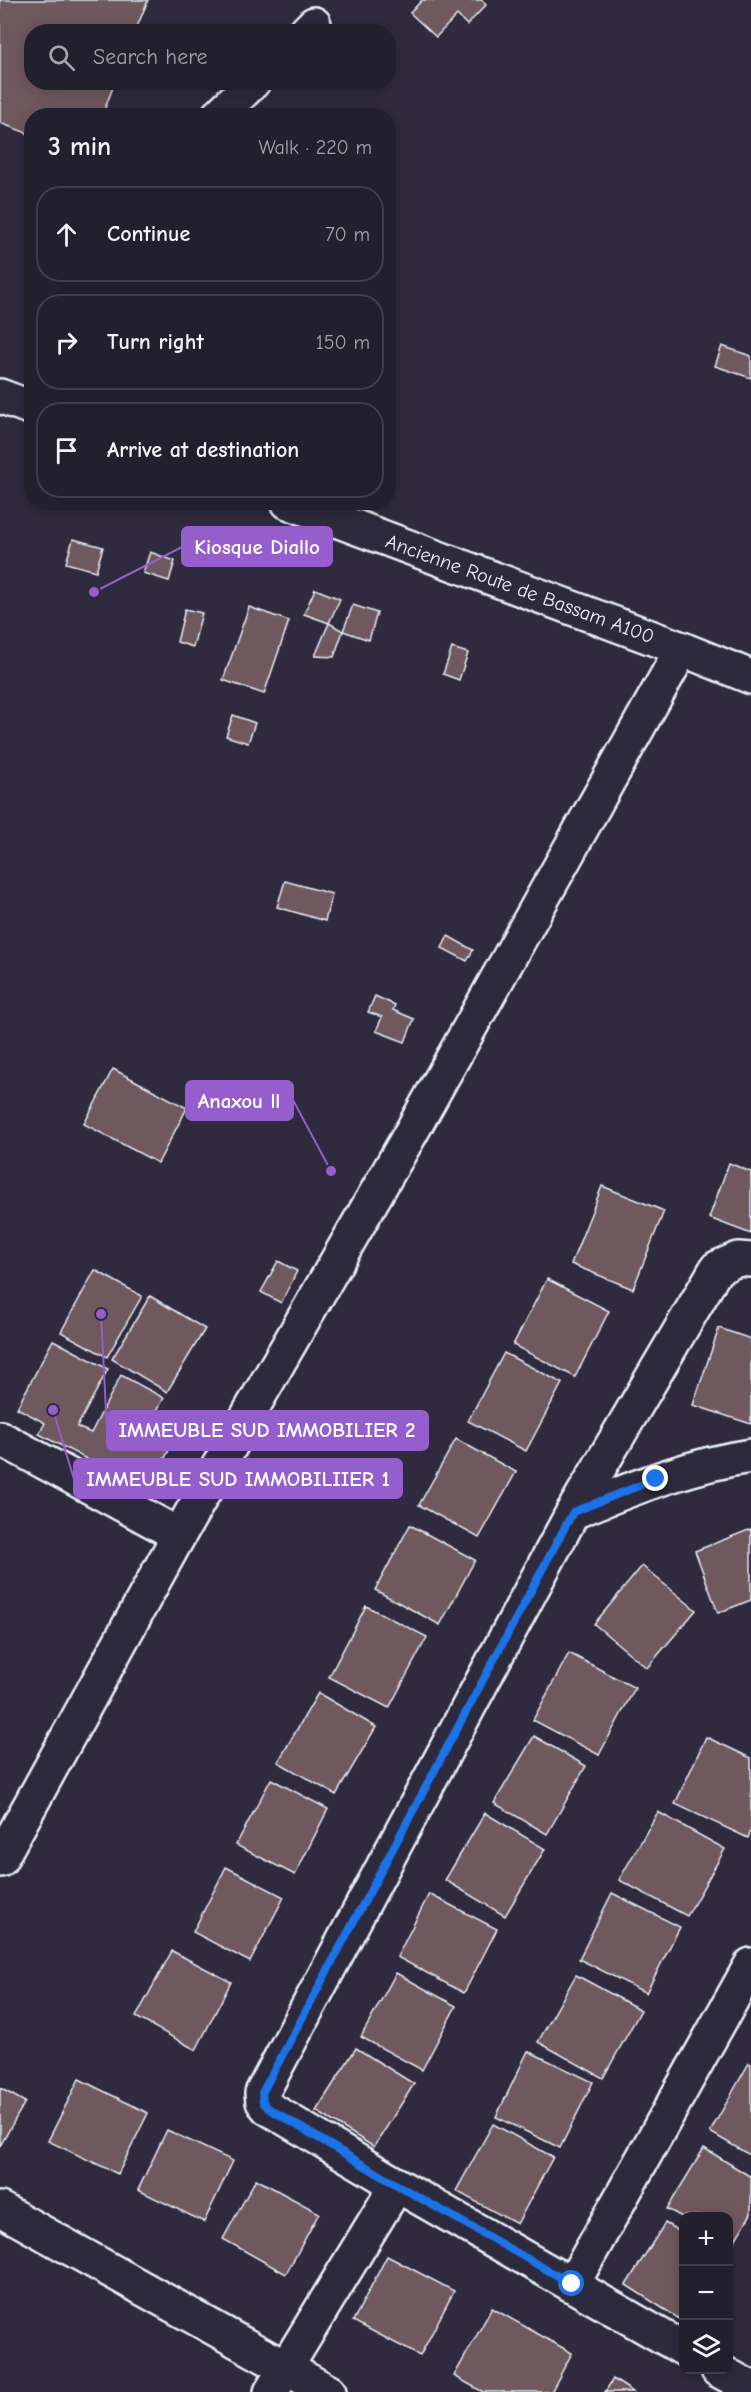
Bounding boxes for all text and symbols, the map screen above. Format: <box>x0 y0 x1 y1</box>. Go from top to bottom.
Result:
search box <box>24 24 396 90</box>
icon: search <box>45 41 78 74</box>
text: Search here <box>93 44 208 70</box>
text: 3 min <box>48 132 111 162</box>
text: Walk · 220 m <box>258 136 372 159</box>
icon: ahead <box>50 218 83 251</box>
text: Continue <box>107 221 190 247</box>
text: 70 m <box>325 223 370 246</box>
icon: right <box>50 326 83 359</box>
text: Turn right <box>107 329 204 355</box>
text: 150 m <box>316 331 370 354</box>
icon: arrive <box>50 434 83 467</box>
text: Arrive at destination <box>107 437 299 463</box>
callout: Kiosque Diallo <box>182 527 332 566</box>
street label: Ancienne Route de Bassam A100 <box>383 530 657 648</box>
text: Kiosque Diallo <box>194 535 320 559</box>
callout: Anaxou ll <box>186 1081 293 1120</box>
text: Anaxou ll <box>198 1089 280 1113</box>
callout: IMMEUBLE SUD IMMOBILIER 2 <box>107 1411 428 1450</box>
text: IMMEUBLE SUD IMMOBILIER 2 <box>118 1418 416 1442</box>
callout: IMMEUBLE SUD IMMOBILIIER 1 <box>74 1459 402 1498</box>
route end <box>642 1465 668 1491</box>
text: IMMEUBLE SUD IMMOBILIIER 1 <box>86 1467 390 1491</box>
map controls <box>679 2212 733 2374</box>
button: + <box>679 2212 733 2266</box>
button: − <box>679 2266 733 2320</box>
route start <box>558 2270 584 2296</box>
button: layers <box>679 2320 733 2374</box>

